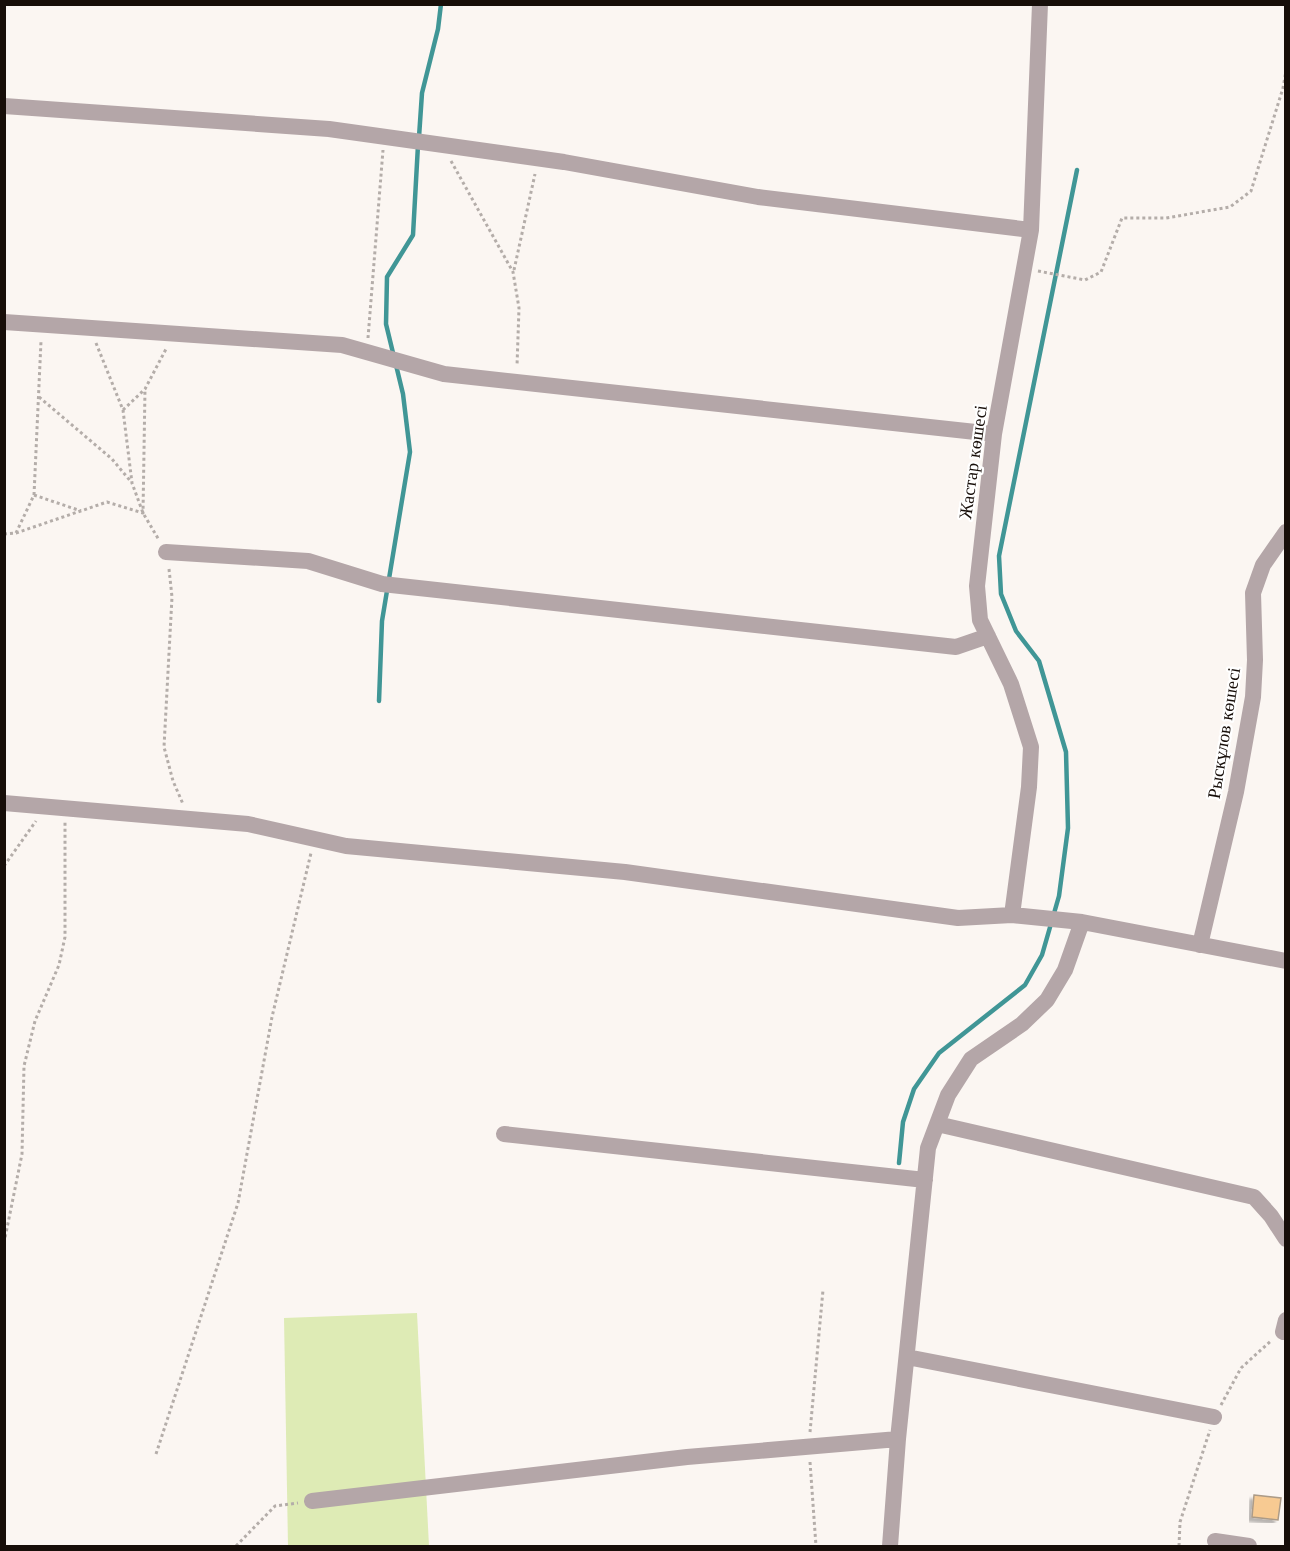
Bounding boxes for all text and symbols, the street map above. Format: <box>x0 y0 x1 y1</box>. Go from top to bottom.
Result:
street label: Жастар көшесі <box>954 404 992 520</box>
street label: Рыскұлов көшесі <box>1203 666 1245 800</box>

